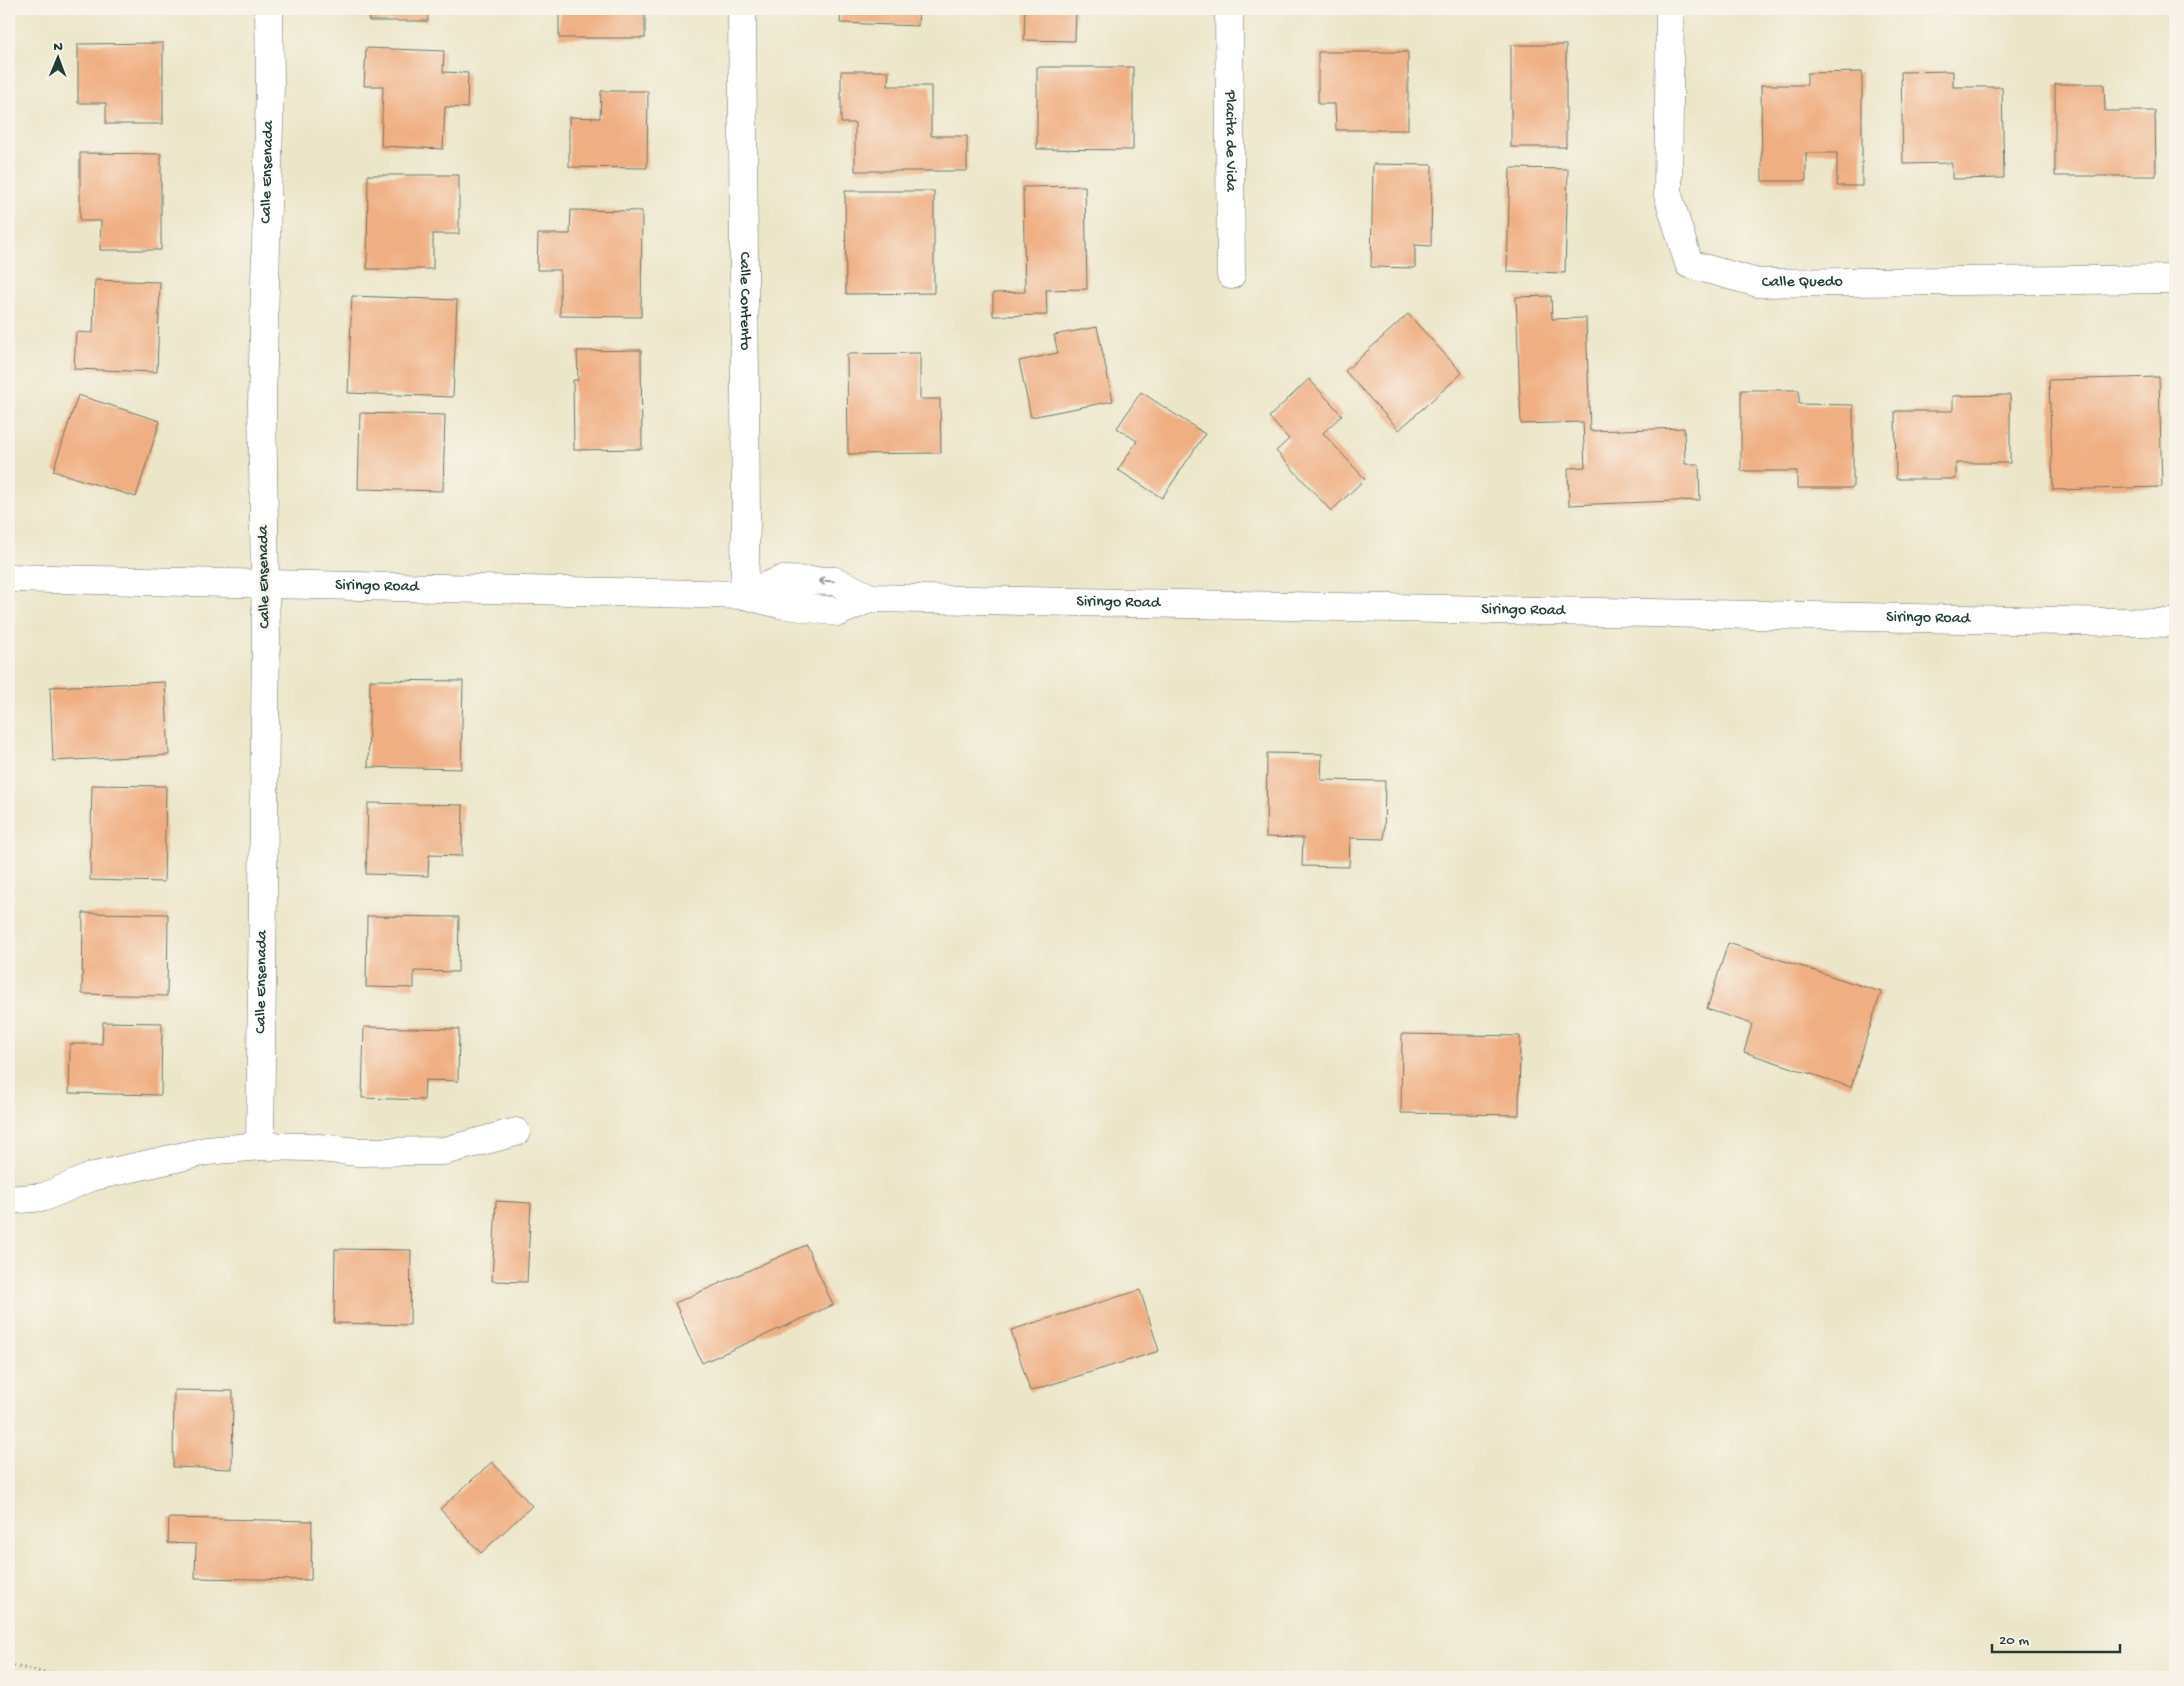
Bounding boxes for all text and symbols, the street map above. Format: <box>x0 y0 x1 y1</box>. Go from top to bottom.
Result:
north arrow <box>32 32 82 82</box>
text: N <box>53 39 63 56</box>
street label: Placita de Vida <box>1220 89 1240 193</box>
street label: Calle Ensenada <box>257 119 279 224</box>
street label: Calle Contento <box>734 252 754 350</box>
street label: Calle Quedo <box>1762 273 1843 292</box>
street label: Calle Ensenada <box>255 524 275 629</box>
street label: Siringo Road <box>335 576 421 597</box>
one-way arrow <box>818 576 834 586</box>
street label: Siringo Road <box>1076 592 1162 613</box>
street label: Siringo Road <box>1481 600 1567 621</box>
street label: Siringo Road <box>1886 608 1972 629</box>
street label: Calle Ensenada <box>252 929 272 1034</box>
scale bar <box>1992 1621 2119 1653</box>
text: 20 m <box>1999 1632 2029 1650</box>

